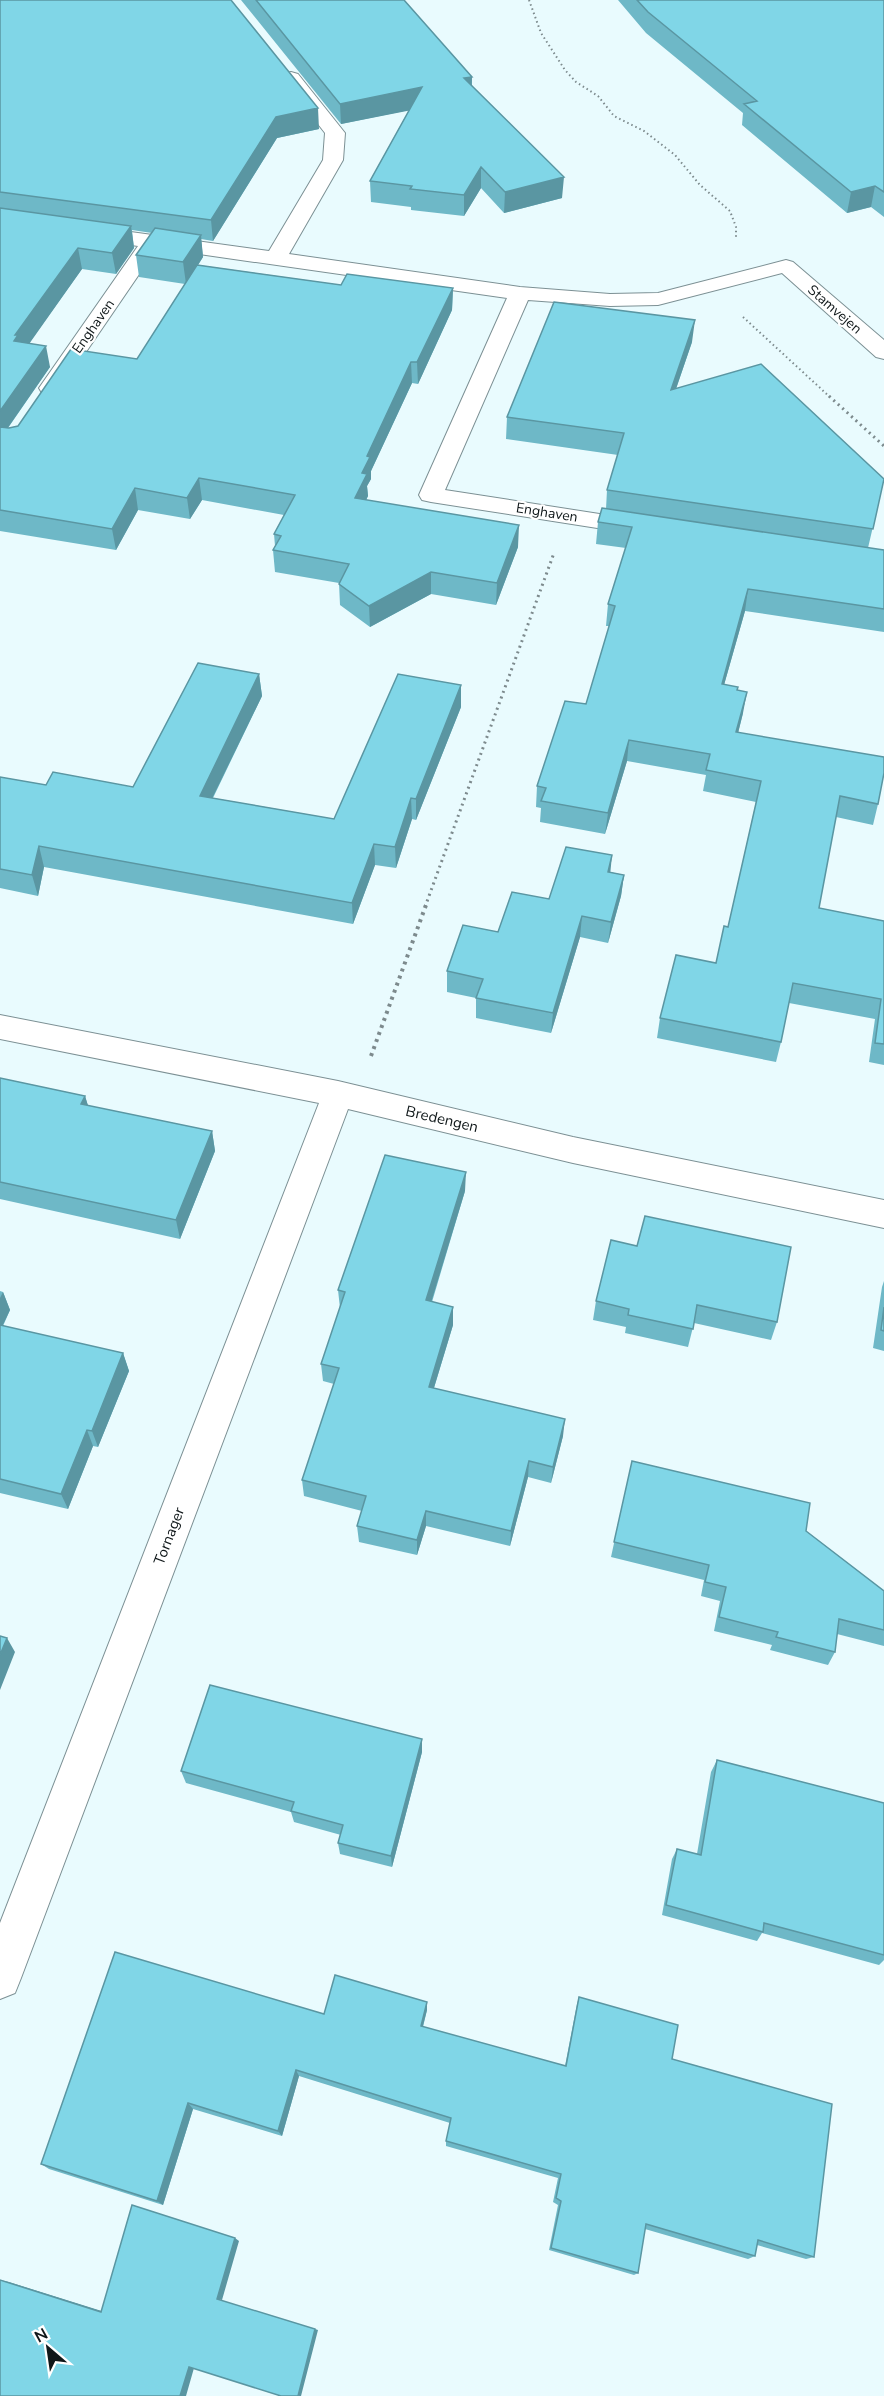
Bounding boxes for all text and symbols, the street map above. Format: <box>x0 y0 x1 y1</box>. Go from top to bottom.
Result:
street label: Stamvejen <box>804 281 866 338</box>
street label: Enghaven <box>68 295 119 357</box>
street label: Enghaven <box>515 498 579 527</box>
street label: Bredengen <box>404 1101 480 1137</box>
street label: Tornager <box>149 1504 189 1568</box>
north arrow <box>18 2318 78 2378</box>
text: N <box>31 2323 52 2348</box>

